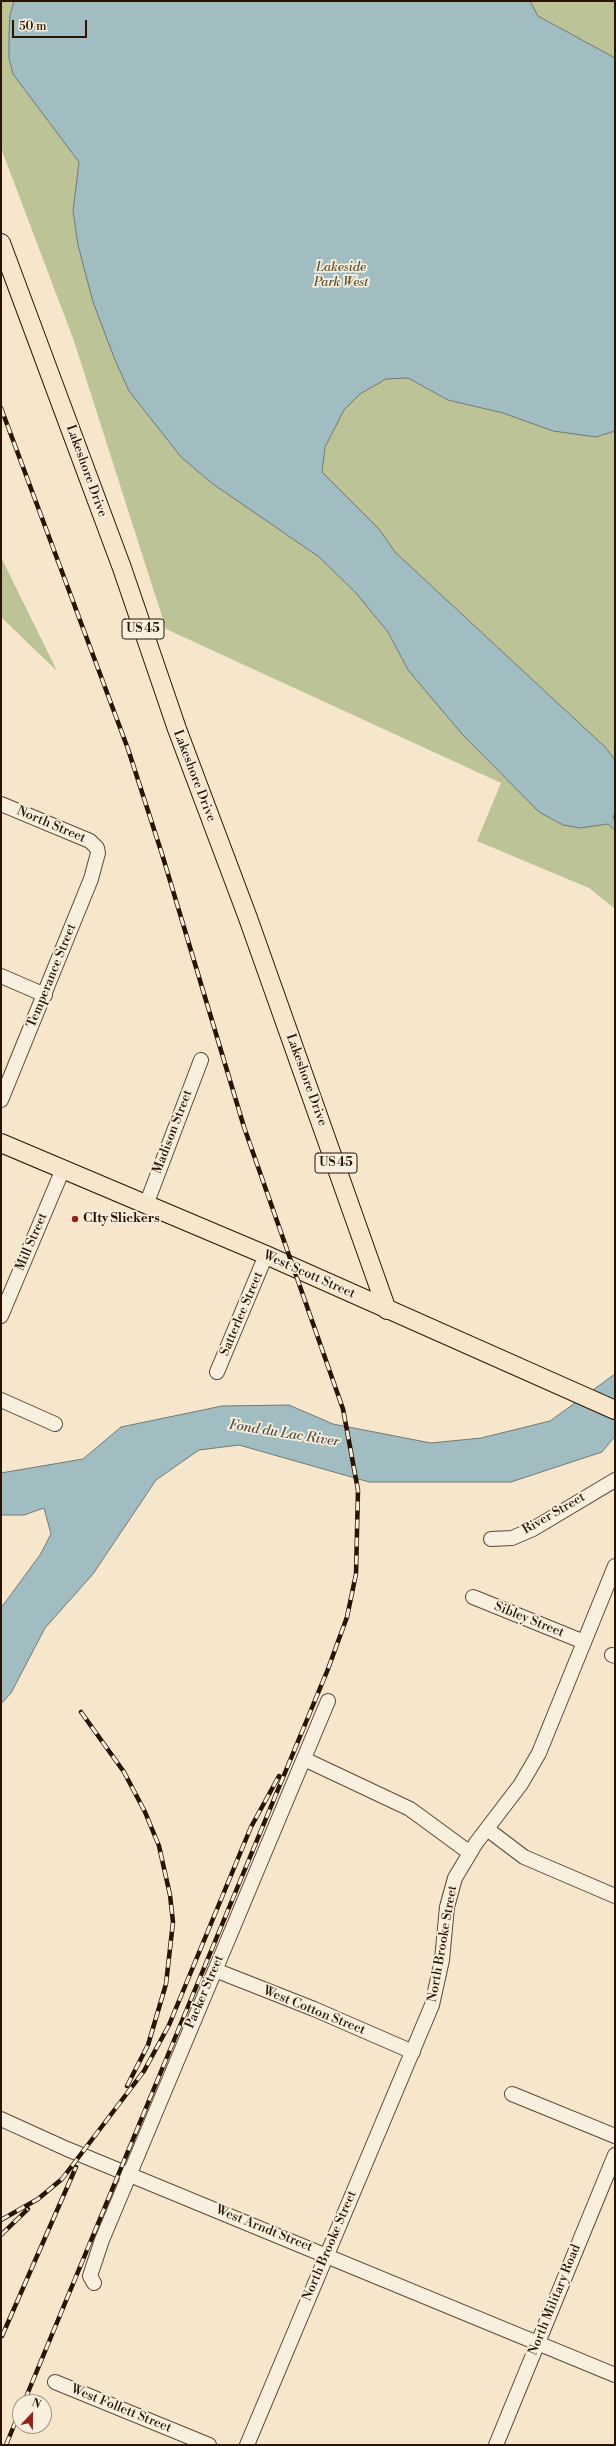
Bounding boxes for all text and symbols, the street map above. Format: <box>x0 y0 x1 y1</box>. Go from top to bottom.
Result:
scale bar <box>14 12 89 38</box>
text: 50 m <box>19 19 47 34</box>
park label: Lakeside Park West <box>314 260 368 291</box>
street label: Lakeshore Drive <box>62 423 110 519</box>
road number: US 45 <box>122 619 164 639</box>
street label: Lakeshore Drive <box>169 728 219 824</box>
street label: North Street <box>14 804 88 846</box>
street label: Temperance Street <box>24 922 80 1030</box>
street label: Lakeshore Drive <box>282 1032 330 1128</box>
street label: Madison Street <box>150 1088 196 1176</box>
road number: US 45 <box>315 1153 357 1173</box>
street label: Mill Street <box>13 1211 51 1273</box>
place label: CIty Slickers <box>83 1211 160 1227</box>
marker: CIty Slickers <box>70 1214 80 1224</box>
street label: West Scott Street <box>261 1248 357 1302</box>
street label: Satterlee Street <box>217 1269 267 1359</box>
water label: Fond du Lac River <box>227 1417 341 1451</box>
street label: River Street <box>520 1490 588 1538</box>
street label: Sibley Street <box>492 1599 566 1641</box>
street label: North Brooke Street <box>425 1884 461 2004</box>
street label: Packer Street <box>183 1953 227 2031</box>
street label: West Cotton Street <box>261 1983 367 2039</box>
street label: North Brooke Street <box>300 2188 360 2304</box>
street label: West Arndt Street <box>213 2202 315 2256</box>
street label: North Military Road <box>526 2242 584 2358</box>
street label: West Follett Street <box>68 2382 174 2436</box>
north arrow <box>12 2394 52 2434</box>
text: N <box>29 2396 43 2412</box>

